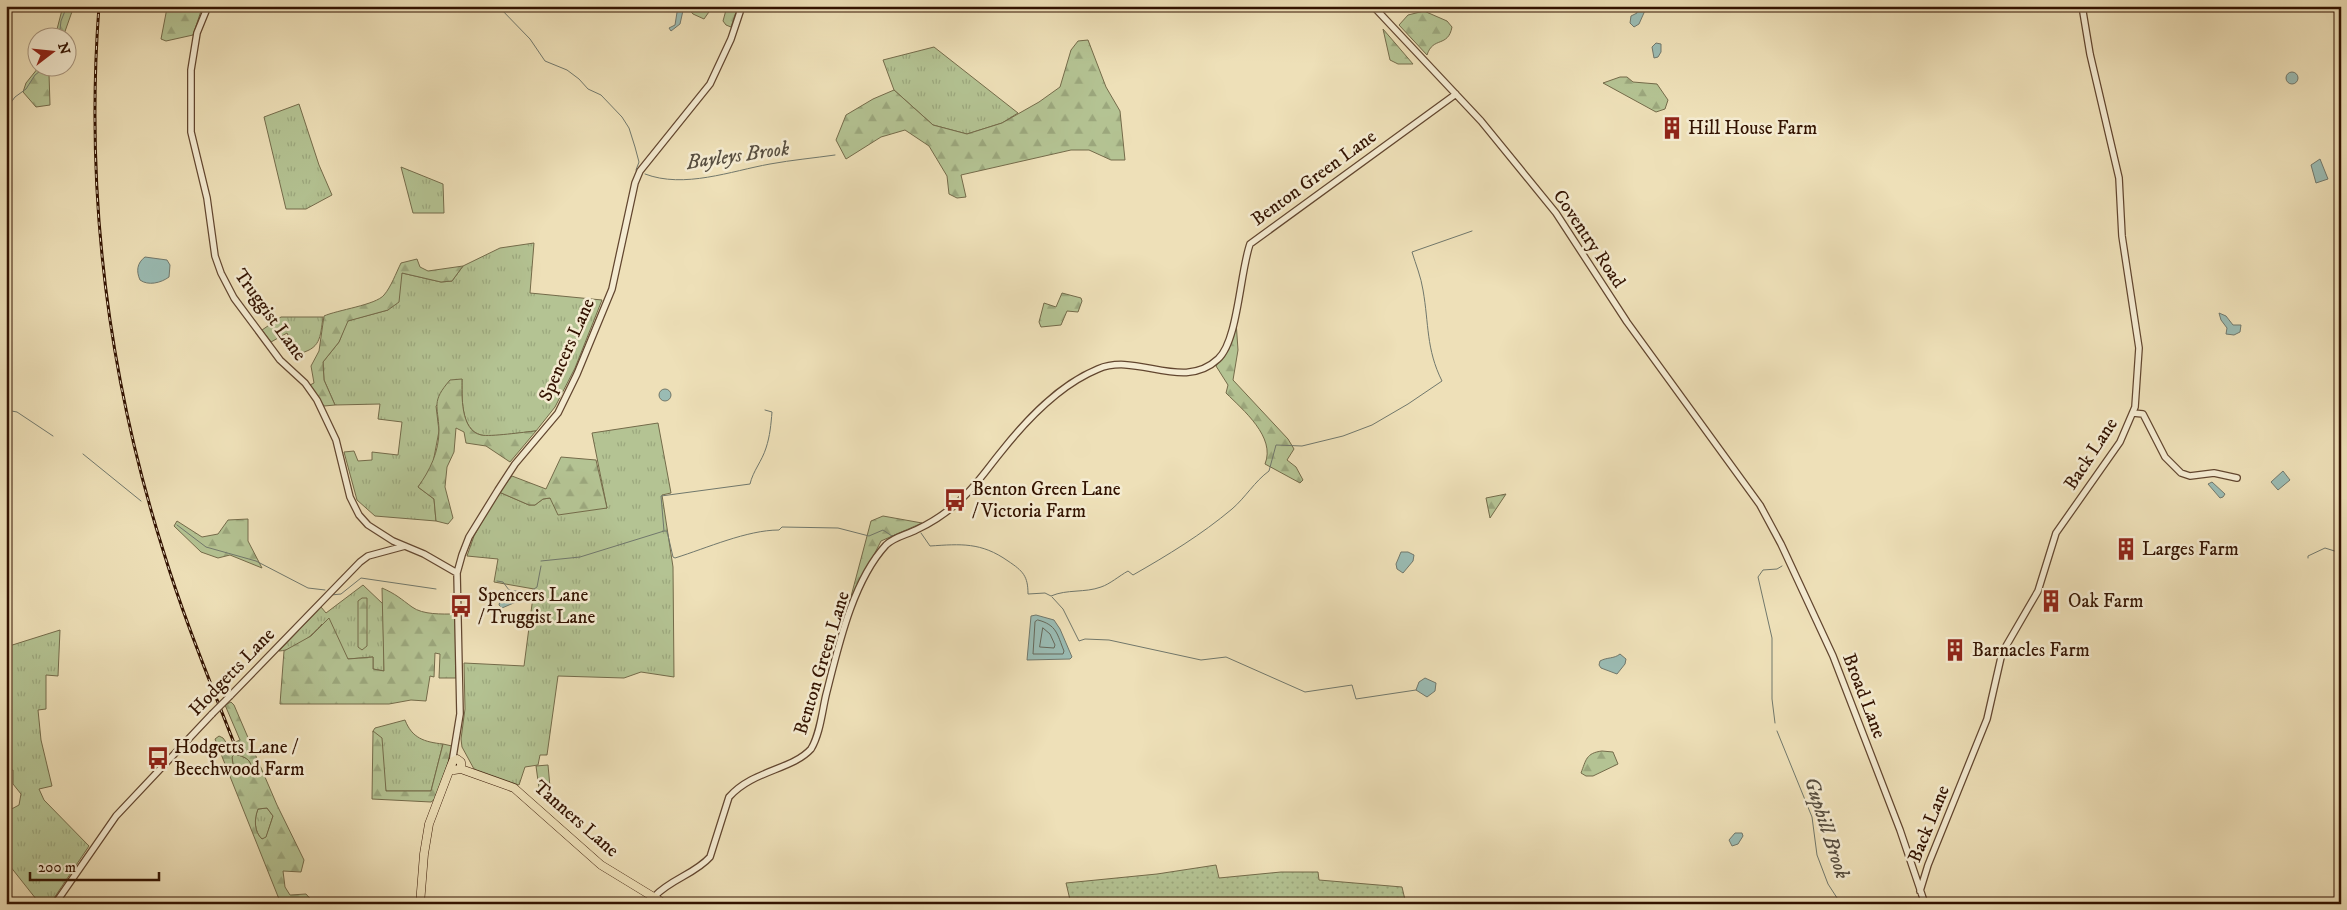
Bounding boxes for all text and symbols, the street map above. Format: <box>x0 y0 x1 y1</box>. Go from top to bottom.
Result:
north arrow <box>28 28 78 78</box>
text: N <box>53 41 74 57</box>
building icon: Hill House Farm <box>1659 115 1685 141</box>
place label: Hill House Farm <box>1688 117 1817 140</box>
street label: Benton Green Lane <box>1247 125 1381 231</box>
water label: Bayleys Brook <box>684 136 792 176</box>
street label: Coventry Road <box>1548 186 1631 293</box>
street label: Truggist Lane <box>229 265 311 366</box>
street label: Spencers Lane <box>534 295 600 405</box>
street label: Back Lane <box>2059 414 2123 494</box>
place label: Benton Green Lane / Victoria Farm <box>972 478 1121 523</box>
bus stop icon: Benton Green Lane / Victoria Farm <box>942 487 968 513</box>
building icon: Larges Farm <box>2113 536 2139 562</box>
place label: Larges Farm <box>2142 538 2239 561</box>
place label: Spencers Lane / Truggist Lane <box>478 584 595 629</box>
street label: Benton Green Lane <box>789 588 855 737</box>
building icon: Oak Farm <box>2038 588 2064 614</box>
place label: Oak Farm <box>2068 590 2144 613</box>
bus stop icon: Spencers Lane / Truggist Lane <box>448 593 474 619</box>
street label: Hodgetts Lane <box>184 623 280 721</box>
building icon: Barnacles Farm <box>1942 637 1968 663</box>
place label: Barnacles Farm <box>1972 639 2090 662</box>
street label: Broad Lane <box>1837 650 1891 742</box>
place label: Hodgetts Lane / Beechwood Farm <box>174 736 304 781</box>
bus stop icon: Hodgetts Lane / Beechwood Farm <box>145 745 171 771</box>
water label: Guphill Brook <box>1798 774 1854 883</box>
street label: Tanners Lane <box>529 776 623 862</box>
street label: Back Lane <box>1903 782 1955 866</box>
scale bar <box>30 850 159 882</box>
text: 200 m <box>38 858 76 877</box>

